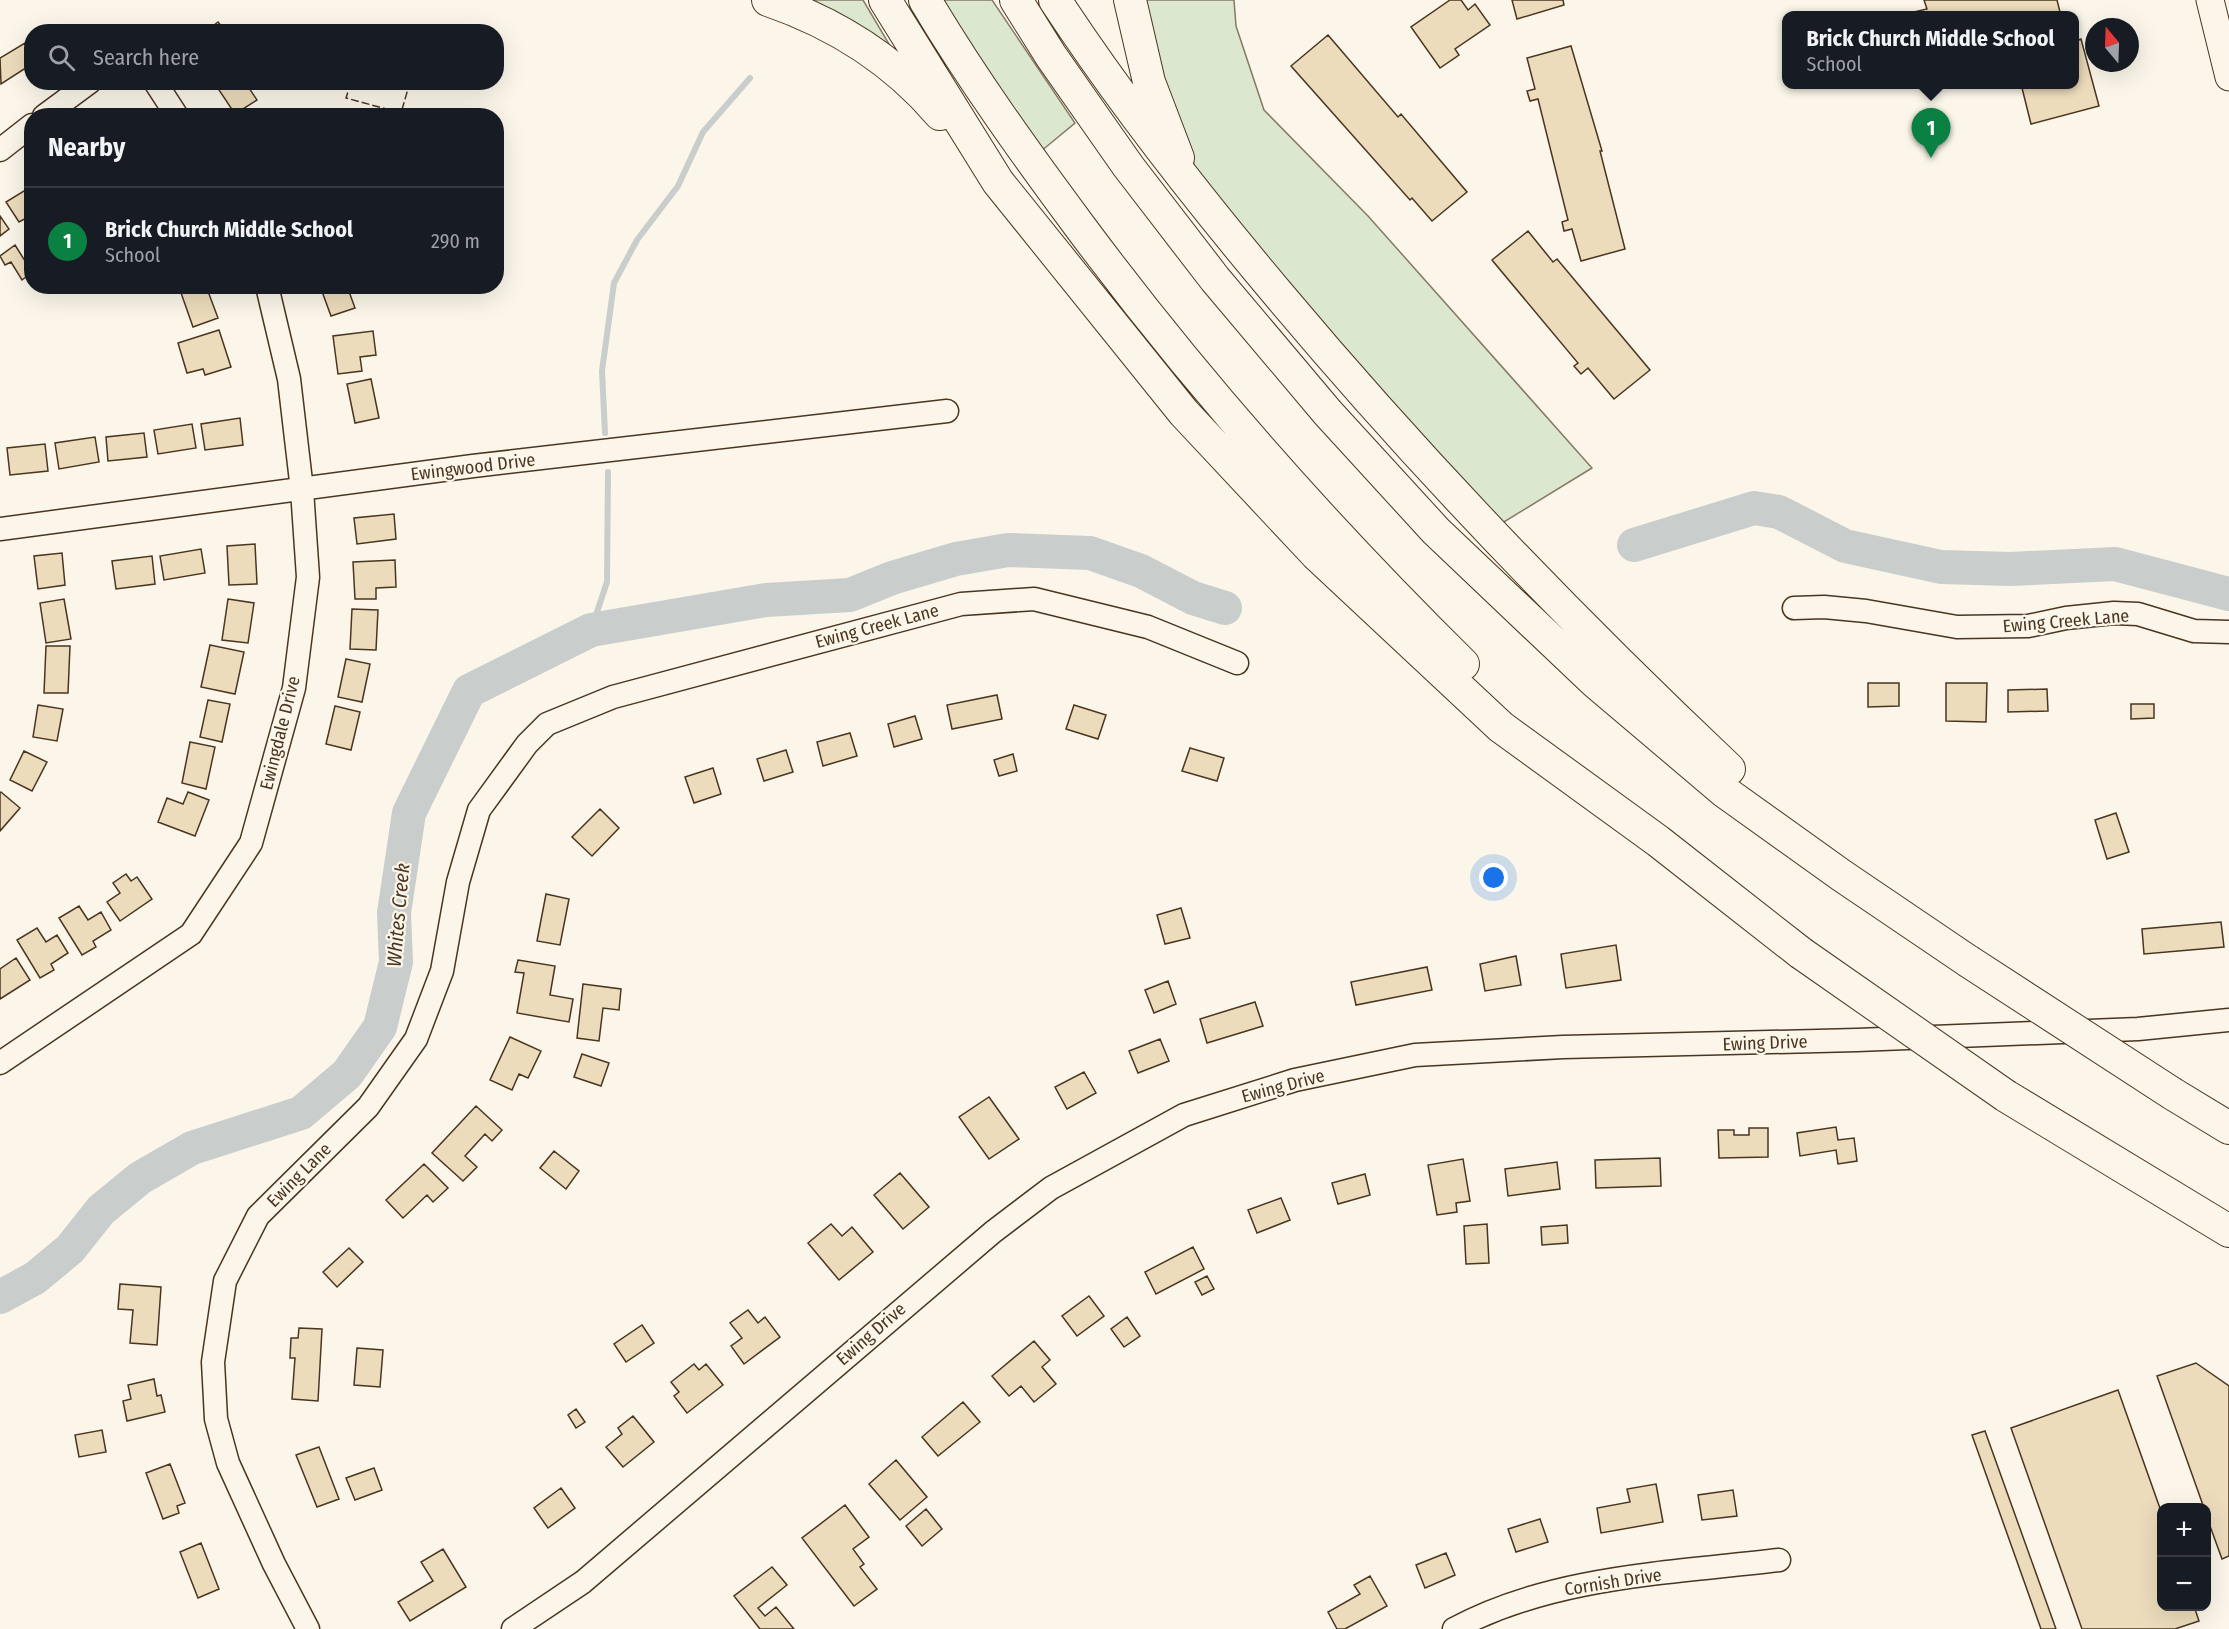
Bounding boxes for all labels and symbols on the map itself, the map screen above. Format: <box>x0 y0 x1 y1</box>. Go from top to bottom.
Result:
north arrow <box>2085 18 2139 72</box>
pin: 1 <box>1912 108 1950 158</box>
street label: Ewingwood Drive <box>410 448 537 486</box>
street label: Ewing Creek Lane <box>813 599 941 653</box>
street label: Ewing Creek Lane <box>2002 605 2130 637</box>
street label: Ewingdale Drive <box>255 674 305 792</box>
water label: Whites Creek <box>382 862 414 968</box>
your location <box>1479 863 1508 892</box>
street label: Ewing Drive <box>1722 1031 1808 1055</box>
street label: Ewing Drive <box>1239 1064 1327 1108</box>
street label: Ewing Lane <box>262 1138 336 1212</box>
street label: Ewing Drive <box>832 1298 910 1370</box>
street label: Cornish Drive <box>1563 1563 1663 1601</box>

